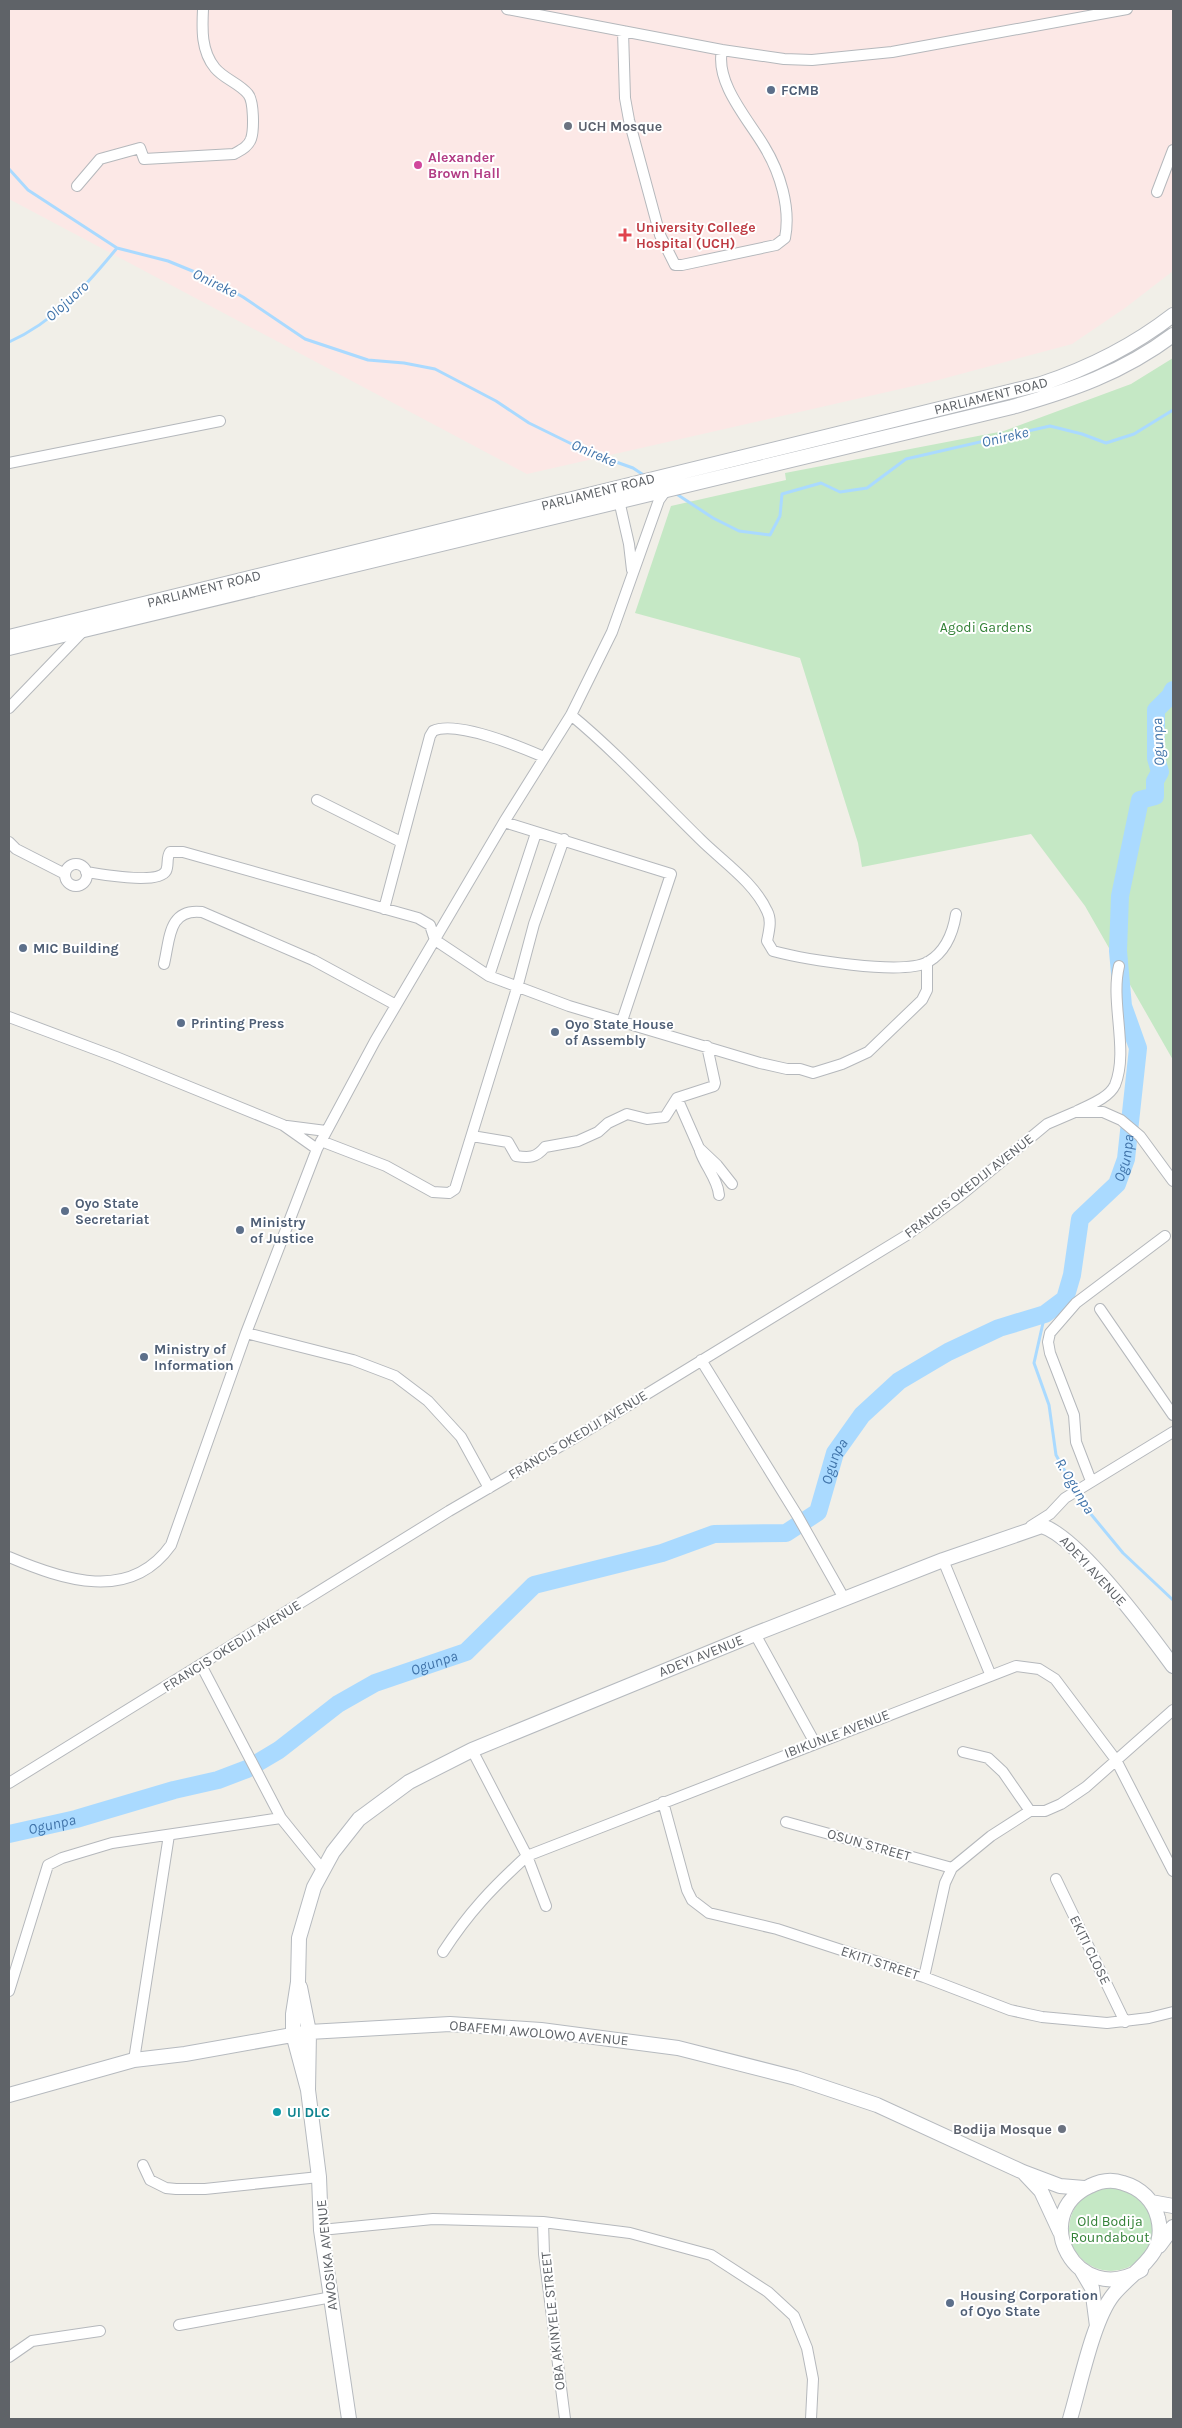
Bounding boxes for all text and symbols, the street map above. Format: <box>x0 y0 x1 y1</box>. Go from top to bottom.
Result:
place label: FCMB <box>781 82 819 99</box>
marker: FCMB <box>765 84 777 96</box>
place label: UCH Mosque <box>578 118 662 135</box>
marker: UCH Mosque <box>562 120 574 132</box>
place label: Alexander Brown Hall <box>428 149 500 182</box>
marker: Alexander Brown Hall <box>412 159 424 171</box>
place label: University College Hospital (UCH) <box>636 219 756 252</box>
marker: University College Hospital (UCH) <box>618 228 632 242</box>
water label: Onireke <box>190 264 240 302</box>
water label: Olojuoro <box>42 276 93 325</box>
street label: PARLIAMENT ROAD <box>932 374 1050 418</box>
water label: Onireke <box>980 423 1030 451</box>
water label: Onireke <box>569 435 619 471</box>
street label: PARLIAMENT ROAD <box>539 470 657 514</box>
street label: PARLIAMENT ROAD <box>145 567 263 611</box>
park label: Agodi Gardens <box>940 619 1032 636</box>
water label: Ogunpa <box>1148 717 1168 767</box>
place label: MIC Building <box>33 940 119 957</box>
marker: MIC Building <box>17 942 29 954</box>
place label: Printing Press <box>191 1015 284 1032</box>
place label: Oyo State House of Assembly <box>565 1016 674 1049</box>
marker: Printing Press <box>175 1017 187 1029</box>
marker: Oyo State House of Assembly <box>549 1026 561 1038</box>
street label: FRANCIS OKEDIJI AVENUE <box>901 1130 1037 1242</box>
water label: Ogunpa <box>1110 1134 1138 1184</box>
place label: Oyo State Secretariat <box>75 1195 150 1228</box>
marker: Oyo State Secretariat <box>59 1205 71 1217</box>
place label: Ministry of Justice <box>250 1214 314 1247</box>
marker: Ministry of Justice <box>234 1224 246 1236</box>
place label: Ministry of Information <box>154 1341 234 1374</box>
marker: Ministry of Information <box>138 1351 150 1363</box>
street label: FRANCIS OKEDIJI AVENUE <box>505 1387 651 1483</box>
water label: Ogunpa <box>817 1435 852 1487</box>
water label: R. Ogunpa <box>1051 1455 1099 1517</box>
street label: ADEYI AVENUE <box>1056 1532 1130 1610</box>
street label: FRANCIS OKEDIJI AVENUE <box>160 1597 304 1695</box>
street label: ADEYI AVENUE <box>656 1631 746 1681</box>
water label: Ogunpa <box>408 1647 460 1679</box>
street label: IBIKUNLE AVENUE <box>782 1706 892 1762</box>
water label: Ogunpa <box>26 1810 77 1838</box>
street label: OSUN STREET <box>825 1825 913 1865</box>
street label: EKITI CLOSE <box>1066 1913 1114 1987</box>
street label: EKITI STREET <box>839 1942 921 1984</box>
street label: OBAFEMI AWOLOWO AVENUE <box>449 2017 629 2049</box>
place label: UI DLC <box>287 2104 330 2121</box>
marker: UI DLC <box>271 2106 283 2118</box>
place label: Bodija Mosque <box>953 2121 1052 2138</box>
marker: Bodija Mosque <box>1056 2123 1068 2135</box>
street label: AWOSIKA AVENUE <box>313 2199 341 2311</box>
park label: Old Bodija Roundabout <box>1071 2213 1149 2246</box>
street label: OBA AKINYELE STREET <box>537 2251 569 2391</box>
place label: Housing Corporation of Oyo State <box>960 2287 1098 2320</box>
marker: Housing Corporation of Oyo State <box>944 2297 956 2309</box>

